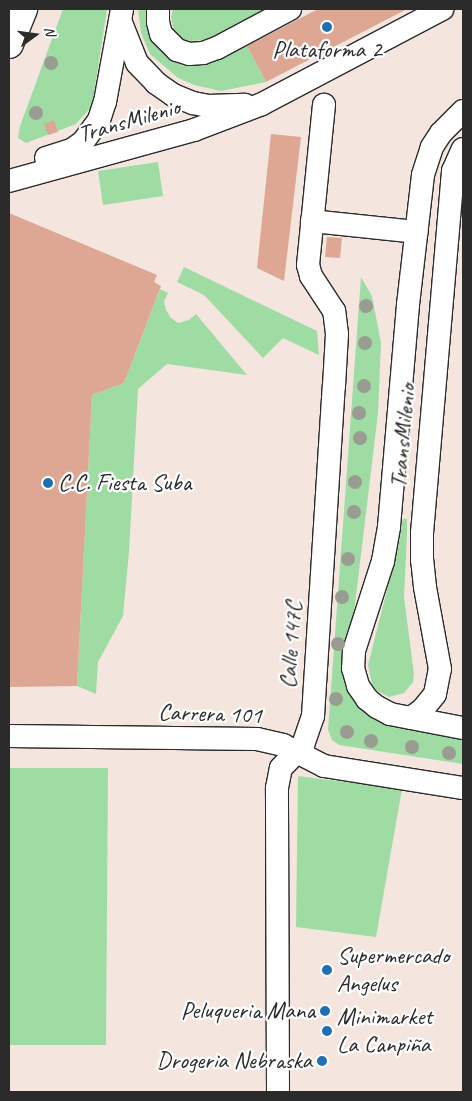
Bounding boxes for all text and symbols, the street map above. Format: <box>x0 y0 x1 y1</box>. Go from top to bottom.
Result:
north arrow <box>10 10 60 60</box>
marker: Plataforma 2 <box>321 21 333 33</box>
text: N <box>41 25 59 38</box>
place label: Plataforma 2 <box>272 36 382 64</box>
street label: TransMilenio <box>75 93 183 149</box>
street label: TransMilenio <box>384 383 422 489</box>
place label: C.C. Fiesta Suba <box>58 469 191 497</box>
marker: C.C. Fiesta Suba <box>42 477 54 489</box>
street label: Calle 147C <box>274 600 308 690</box>
street label: Carrera 101 <box>158 698 262 730</box>
place label: Supermercado Angelus <box>337 942 449 998</box>
marker: Supermercado Angelus <box>321 964 333 976</box>
place label: Peluqueria Mana <box>181 997 315 1025</box>
place label: Minimarket La Canpiña <box>337 1003 432 1059</box>
marker: Peluqueria Mana <box>319 1005 331 1017</box>
marker: Minimarket La Canpiña <box>321 1025 333 1037</box>
place label: Drogeria Nebraska <box>157 1047 312 1075</box>
marker: Drogeria Nebraska <box>316 1055 328 1067</box>

